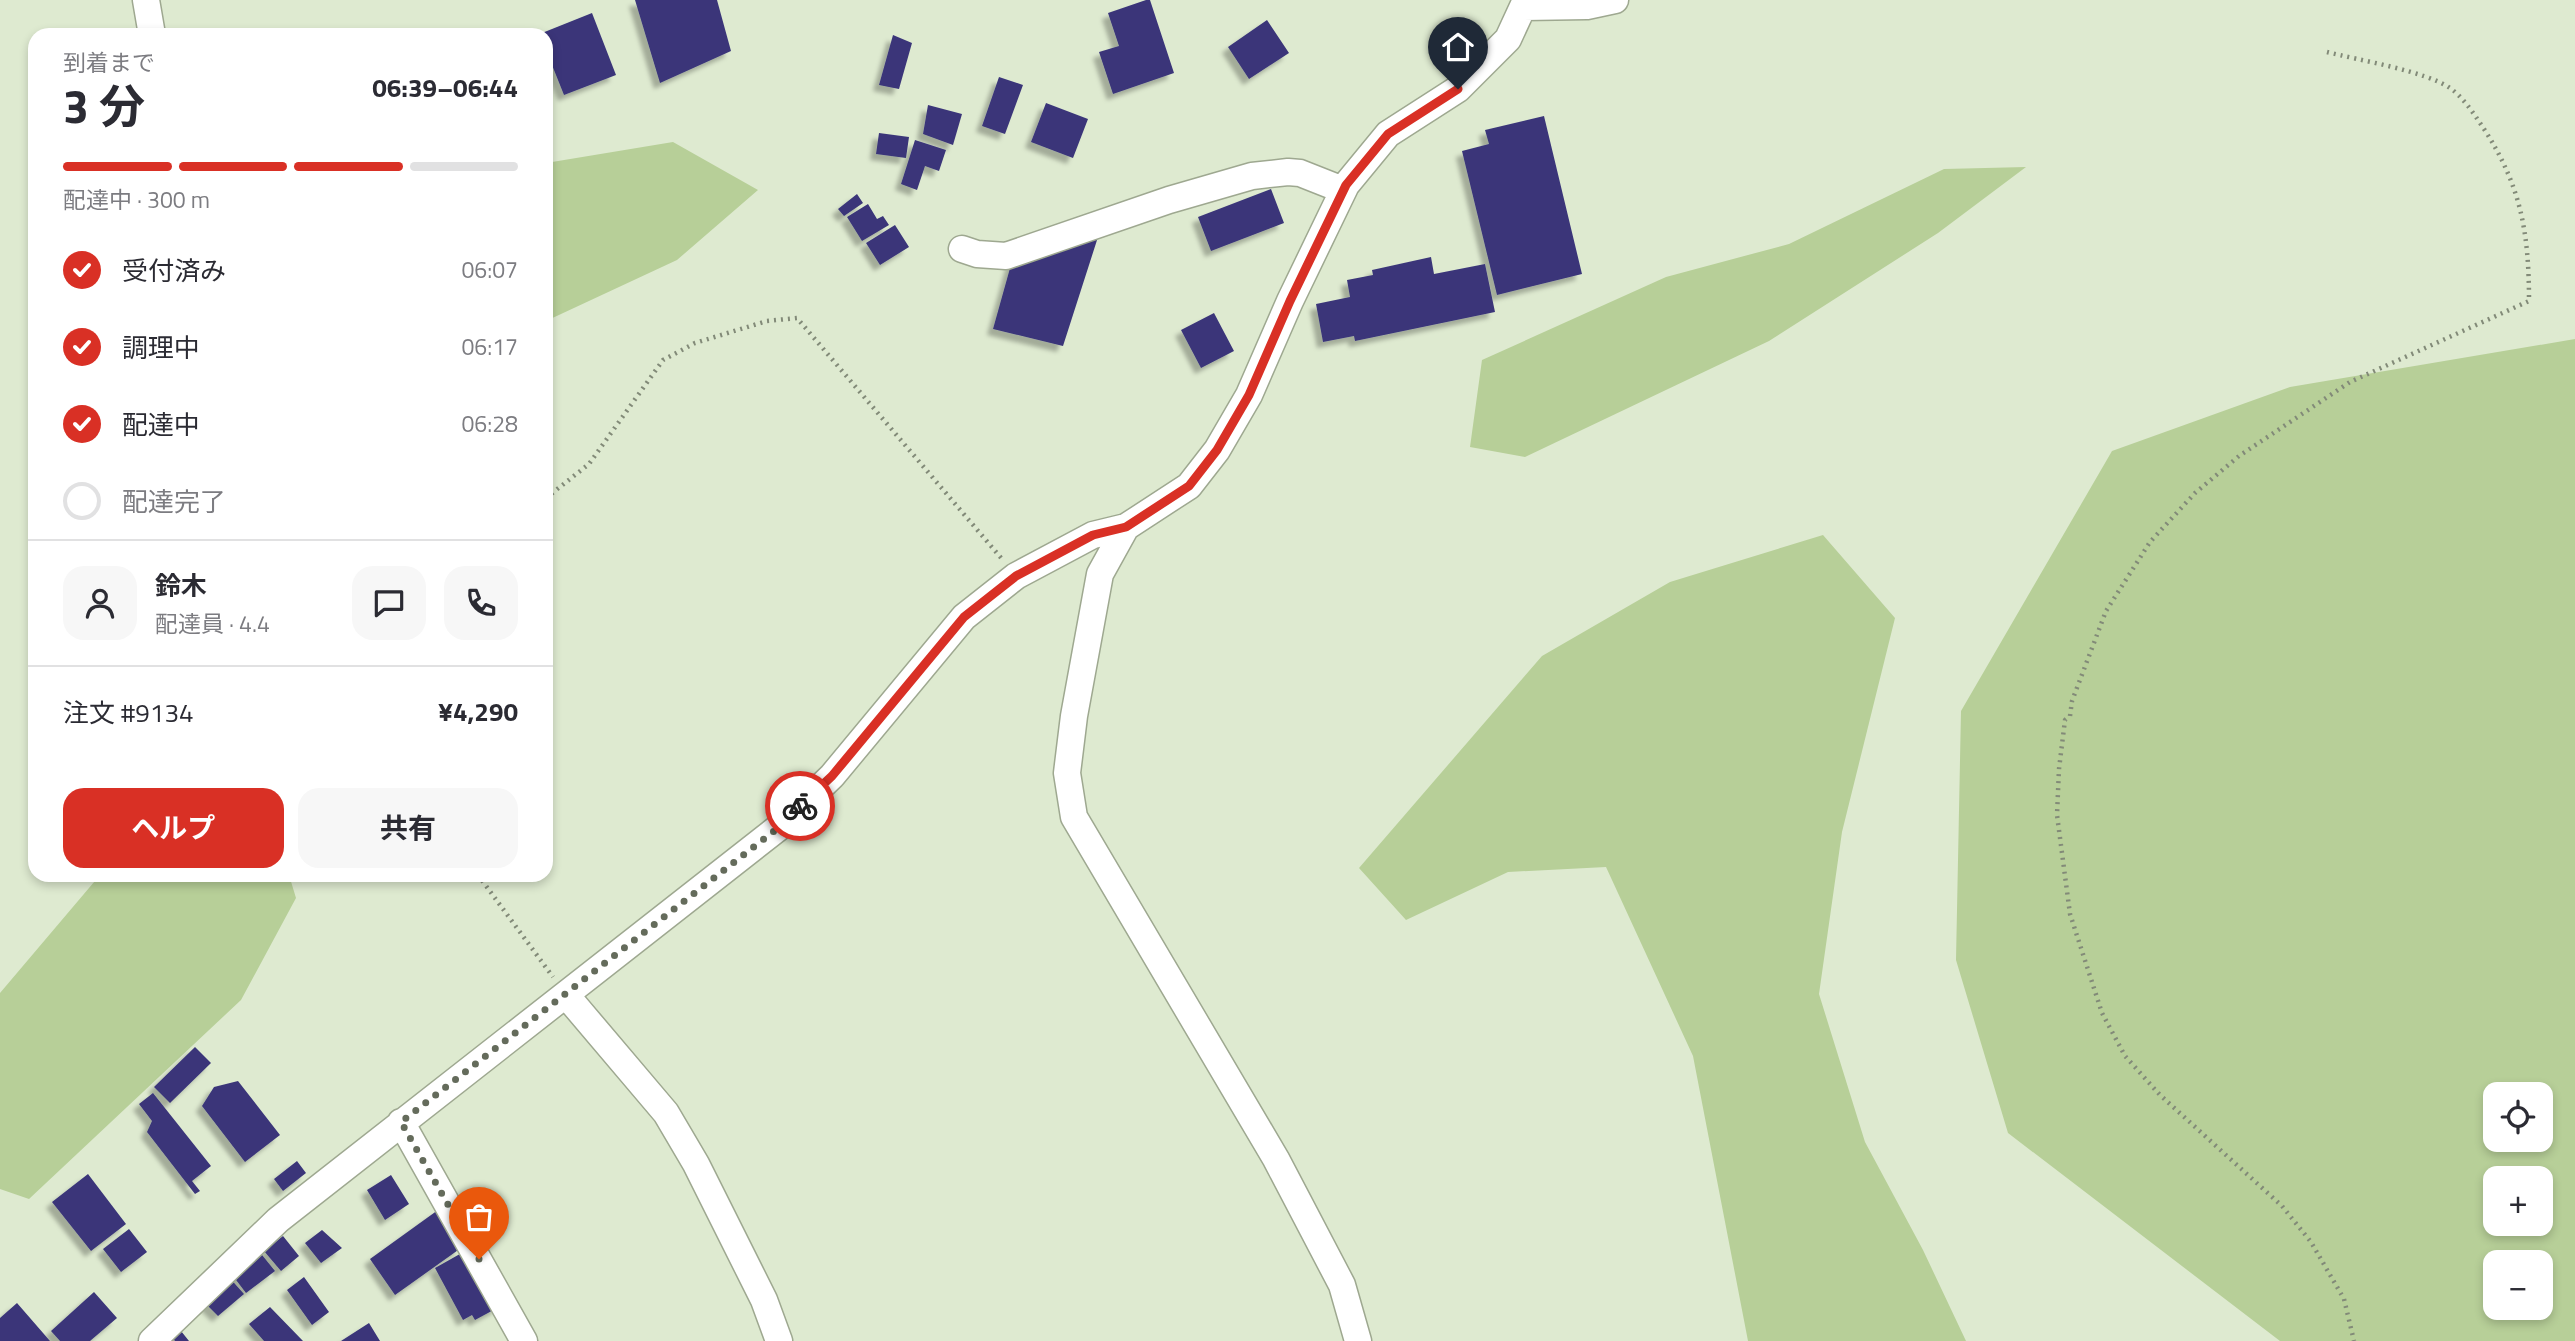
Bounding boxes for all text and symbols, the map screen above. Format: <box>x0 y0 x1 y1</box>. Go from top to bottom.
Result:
pin <box>1428 17 1488 89</box>
icon: home <box>1439 28 1477 66</box>
text: 到着まで <box>63 45 155 80</box>
text: 06:39–06:44 <box>372 68 518 107</box>
text: 3 分 <box>63 71 145 141</box>
text: 配達中 · 300 m <box>63 182 210 217</box>
icon: check <box>63 251 101 289</box>
text: 受付済み <box>122 251 226 290</box>
text: 06:07 <box>461 252 518 287</box>
icon: check <box>63 328 101 366</box>
text: 調理中 <box>122 328 200 367</box>
text: 06:17 <box>461 329 518 364</box>
icon: check <box>63 405 101 443</box>
text: 配達中 <box>122 405 200 444</box>
text: 06:28 <box>461 406 518 441</box>
text: 配達完了 <box>122 482 226 521</box>
button: person <box>63 566 137 640</box>
text: 鈴木 <box>155 566 207 605</box>
button: chat <box>352 566 426 640</box>
button: phone <box>444 566 518 640</box>
text: 配達員 · 4.4 <box>155 606 270 641</box>
text: ¥4,290 <box>438 692 518 731</box>
text: 注文 #9134 <box>63 693 194 732</box>
courier <box>765 771 835 841</box>
icon: bike <box>781 787 819 825</box>
button: ヘルプ <box>63 788 284 868</box>
button: 共有 <box>298 788 518 868</box>
map controls <box>2483 1082 2553 1320</box>
button: locate <box>2483 1082 2553 1152</box>
button: + <box>2483 1166 2553 1236</box>
pin <box>449 1187 509 1259</box>
icon: bag <box>460 1198 498 1236</box>
button: − <box>2483 1250 2553 1320</box>

